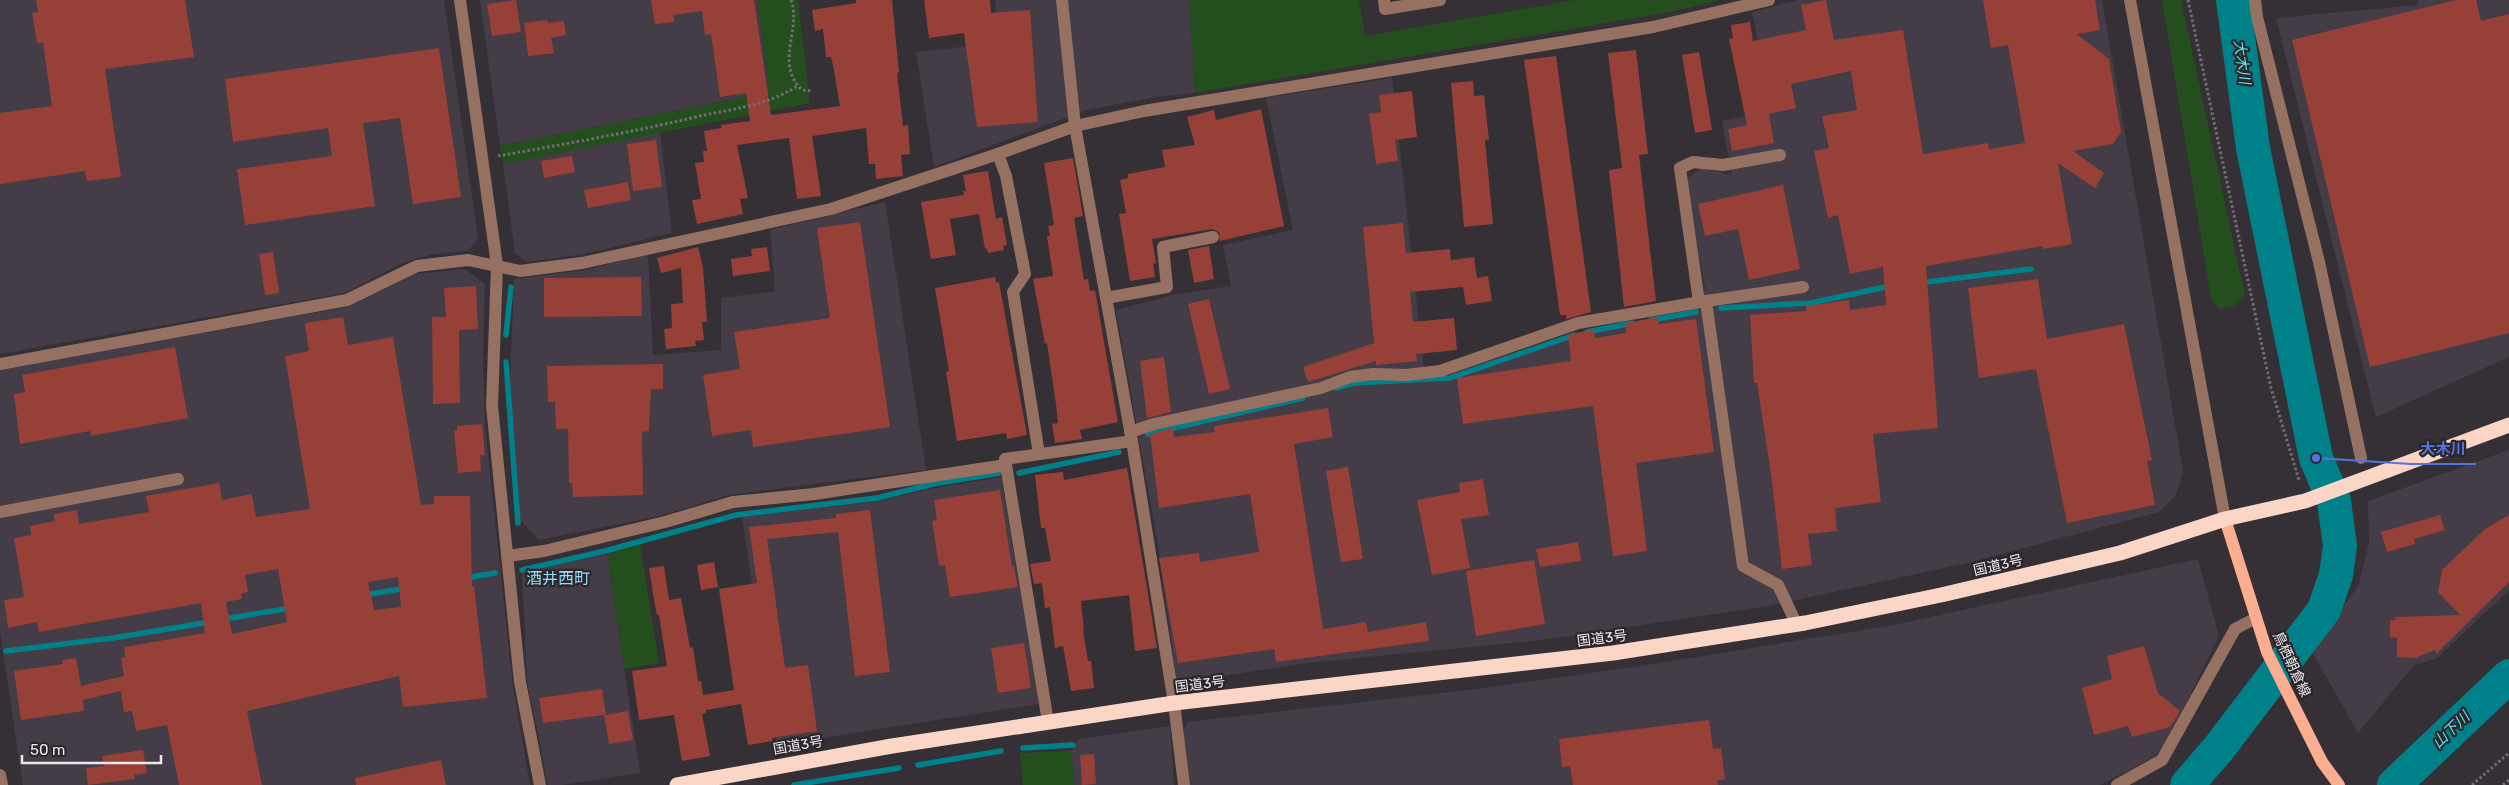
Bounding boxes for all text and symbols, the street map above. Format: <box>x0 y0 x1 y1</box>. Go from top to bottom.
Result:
water label: 大木川 <box>2230 38 2254 88</box>
callout: 大木川 <box>2411 434 2476 464</box>
text: 大木川 <box>2420 440 2466 458</box>
street label: 国道3号 <box>1972 552 2025 579</box>
district label: 酒井西町 <box>526 569 590 588</box>
street label: 国道3号 <box>1576 627 1628 650</box>
street label: 鳥栖朝倉線 <box>2269 629 2314 700</box>
street label: 国道3号 <box>1174 673 1226 696</box>
water label: 山下川 <box>2429 707 2475 752</box>
scale bar <box>22 732 161 764</box>
street label: 国道3号 <box>772 733 824 758</box>
text: 50 m <box>30 741 65 759</box>

